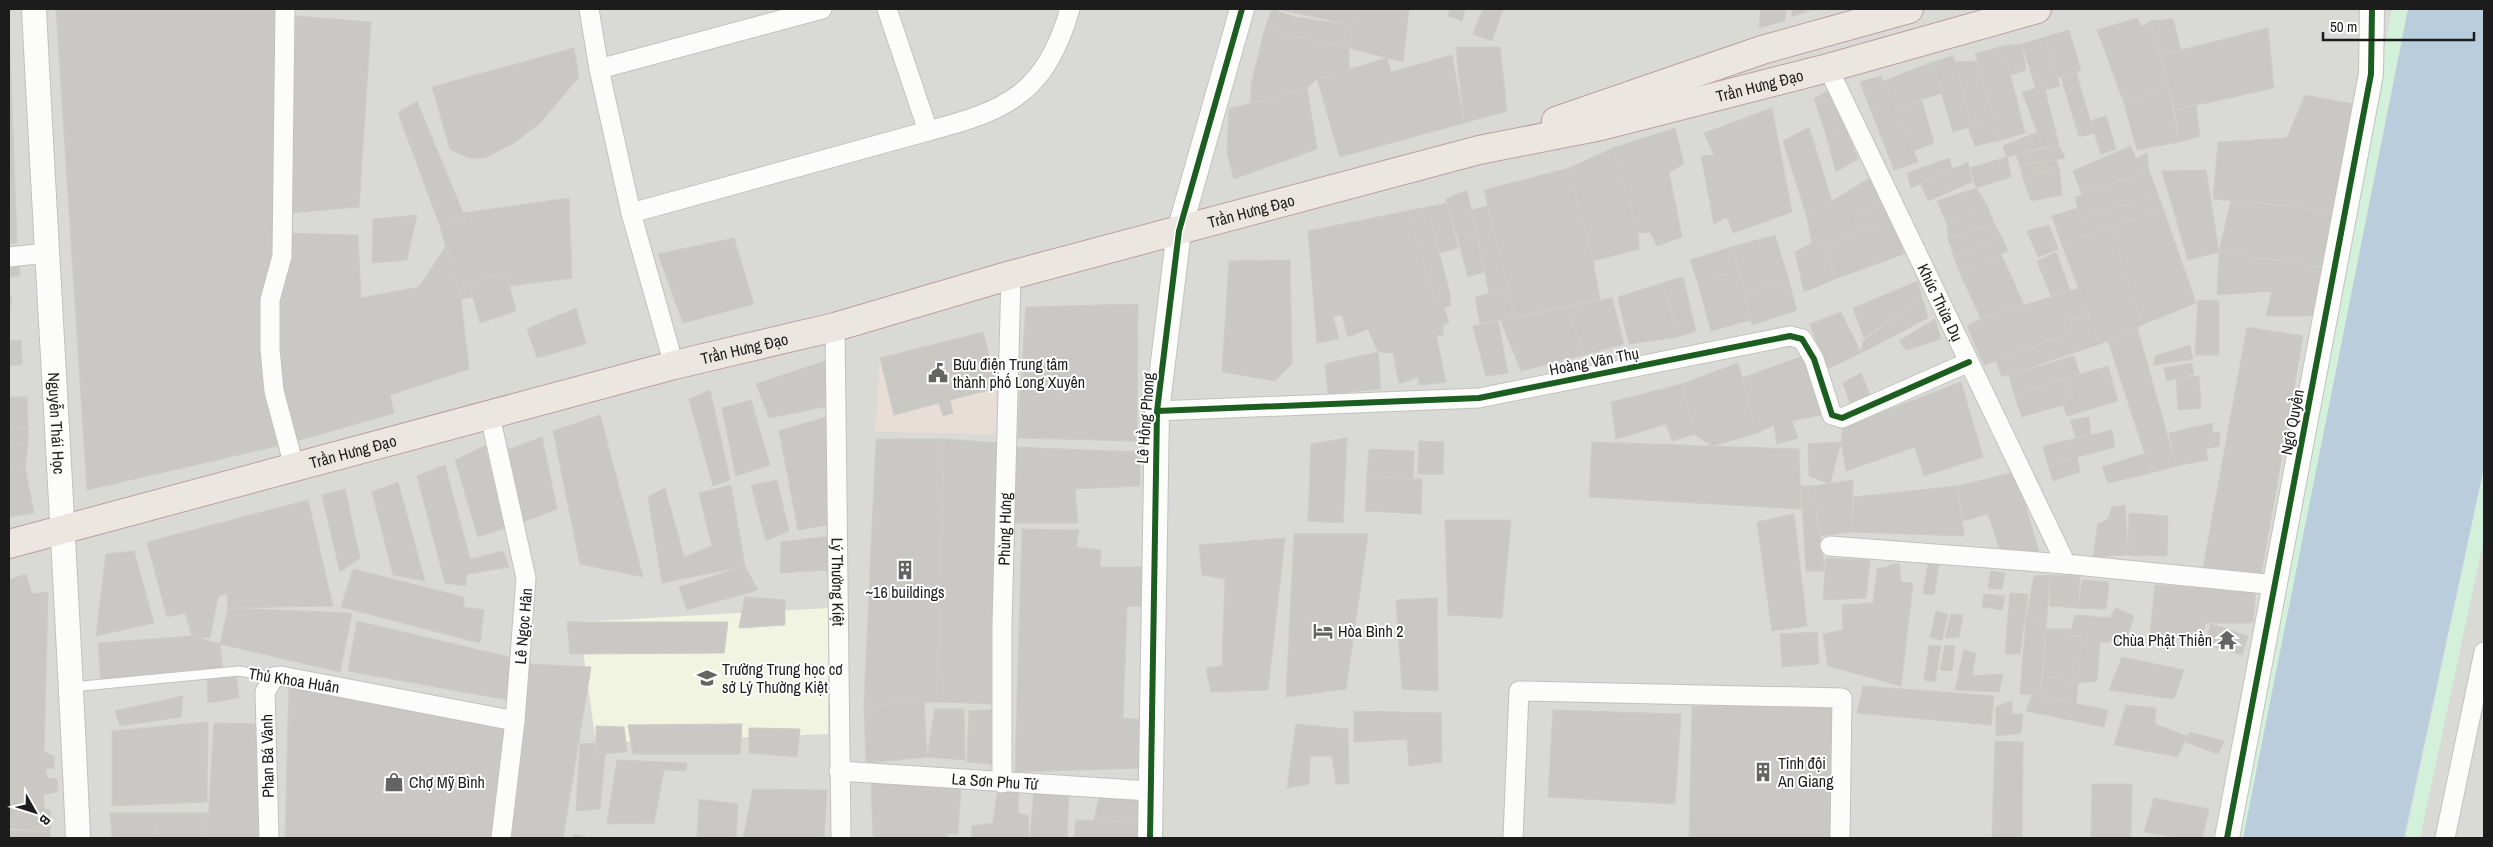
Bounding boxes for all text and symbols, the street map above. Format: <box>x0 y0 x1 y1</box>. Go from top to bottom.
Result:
scale bar <box>2323 10 2474 42</box>
text: 50 m <box>2330 16 2357 37</box>
street label: Trần Hưng Đạo <box>1714 64 1806 107</box>
street label: Trần Hưng Đạo <box>1205 189 1297 233</box>
street label: Khúc Thừa Dụ <box>1912 260 1969 345</box>
street label: Trần Hưng Đạo <box>698 327 790 369</box>
street label: Hoàng Văn Thụ <box>1547 342 1641 380</box>
place label: Bưu điện Trung tâm thành phố Long Xuyên <box>953 353 1085 393</box>
public building icon: Bưu điện Trung tâm thành phố Long Xuyên <box>927 362 949 384</box>
street label: Lê Hồng Phong <box>1131 371 1159 464</box>
street label: Nguyễn Thái Học <box>43 372 71 475</box>
street label: Ngô Quyền <box>2275 387 2309 457</box>
street label: Trần Hưng Đạo <box>307 429 399 474</box>
street label: Phùng Hưng <box>993 492 1016 566</box>
street label: Lý Thường Kiệt <box>826 538 850 627</box>
building icon: ~16 buildings <box>894 559 916 581</box>
place label: ~16 buildings <box>865 581 945 603</box>
street label: Lê Ngọc Hân <box>509 587 537 665</box>
hotel icon: Hòa Bình 2 <box>1312 620 1334 642</box>
place label: Hòa Bình 2 <box>1338 620 1404 642</box>
place label: Chùa Phật Thiền <box>2113 629 2212 651</box>
temple icon: Chùa Phật Thiền <box>2216 629 2238 651</box>
place label: Trường Trung học cơ sở Lý Thường Kiệt <box>722 658 843 698</box>
street label: Thủ Khoa Huân <box>247 662 341 698</box>
school or university icon: Trường Trung học cơ sở Lý Thường Kiệt <box>696 667 718 689</box>
street label: Phan Bá Vành <box>255 714 279 798</box>
place label: Tỉnh đội An Giang <box>1777 752 1834 792</box>
building icon: Tỉnh đội An Giang <box>1752 761 1774 783</box>
street label: La Sơn Phu Tử <box>951 767 1039 795</box>
shop icon: Chợ Mỹ Bình <box>383 771 405 793</box>
place label: Chợ Mỹ Bình <box>409 771 485 793</box>
north arrow <box>10 787 60 837</box>
text: B <box>35 811 55 829</box>

